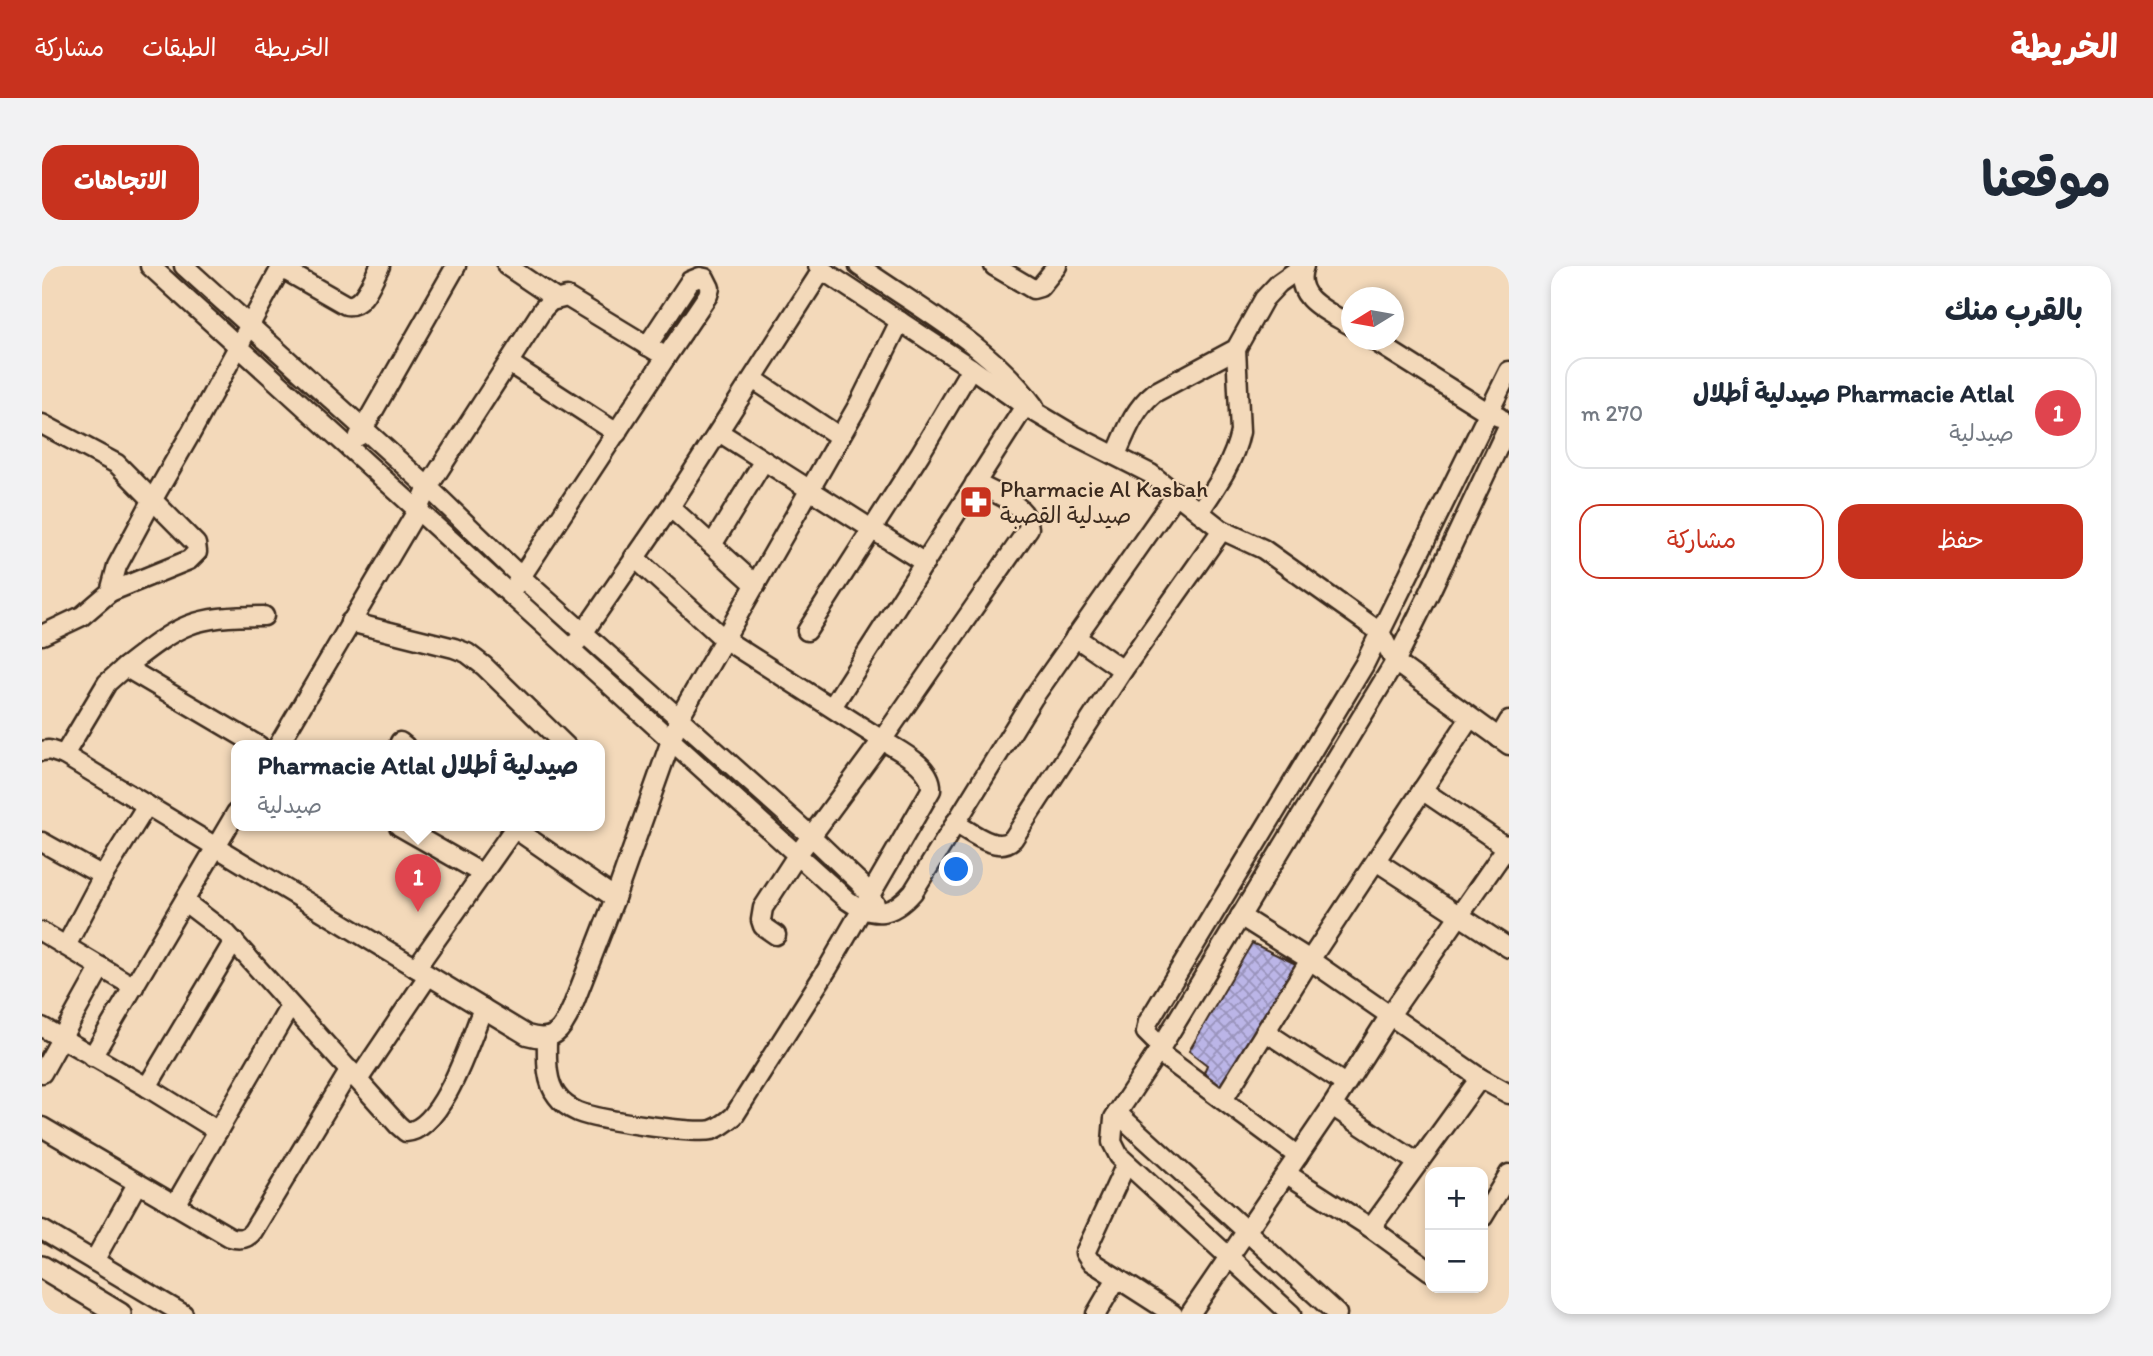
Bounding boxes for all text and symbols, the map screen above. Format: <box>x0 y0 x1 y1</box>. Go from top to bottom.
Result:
text: الخريطة <box>2011 27 2118 66</box>
text: مشاركة <box>35 33 104 62</box>
text: الطبقات <box>142 33 217 62</box>
text: الخريطة <box>255 33 329 62</box>
button: الاتجاهات <box>42 145 199 220</box>
text: موقعنا <box>1981 149 2111 208</box>
north arrow <box>1341 287 1404 350</box>
text: بالقرب منك <box>1945 291 2083 328</box>
text: Pharmacie Atlal صيدلية أطلال <box>1693 377 2014 409</box>
text: 270 m <box>1581 399 1643 427</box>
text: 1 <box>2053 399 2063 427</box>
text: صيدلية <box>1949 419 2014 447</box>
place label: Pharmacie Al Kasbah صيدلية القصبة <box>1000 475 1208 529</box>
pharmacy icon: Pharmacie Al Kasbah صيدلية القصبة <box>957 483 995 521</box>
button: مشاركة <box>1579 504 1824 579</box>
button: حفظ <box>1838 504 2083 579</box>
popup <box>231 740 605 831</box>
text: Pharmacie Atlal صيدلية أطلال <box>257 749 579 781</box>
text: صيدلية <box>257 791 322 819</box>
your location <box>939 852 973 886</box>
pin: 1 <box>395 854 441 912</box>
map controls <box>1425 1167 1488 1293</box>
button: + <box>1425 1167 1488 1230</box>
button: − <box>1425 1230 1488 1293</box>

